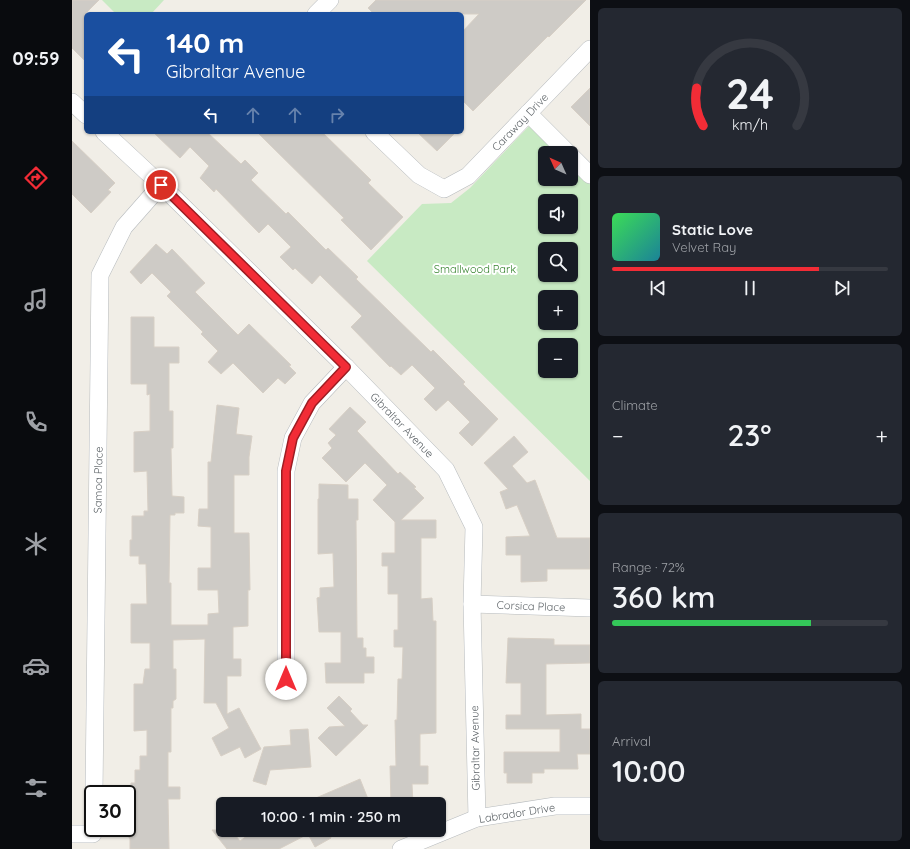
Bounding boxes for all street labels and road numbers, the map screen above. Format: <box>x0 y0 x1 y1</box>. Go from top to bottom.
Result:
street label: Caraway Drive <box>489 90 551 154</box>
street label: Gibraltar Avenue <box>367 389 437 461</box>
street label: Samoa Place <box>90 446 106 514</box>
street label: Corsica Place <box>496 598 566 614</box>
street label: Gibraltar Avenue <box>467 705 483 791</box>
street label: Labrador Drive <box>478 800 556 826</box>

